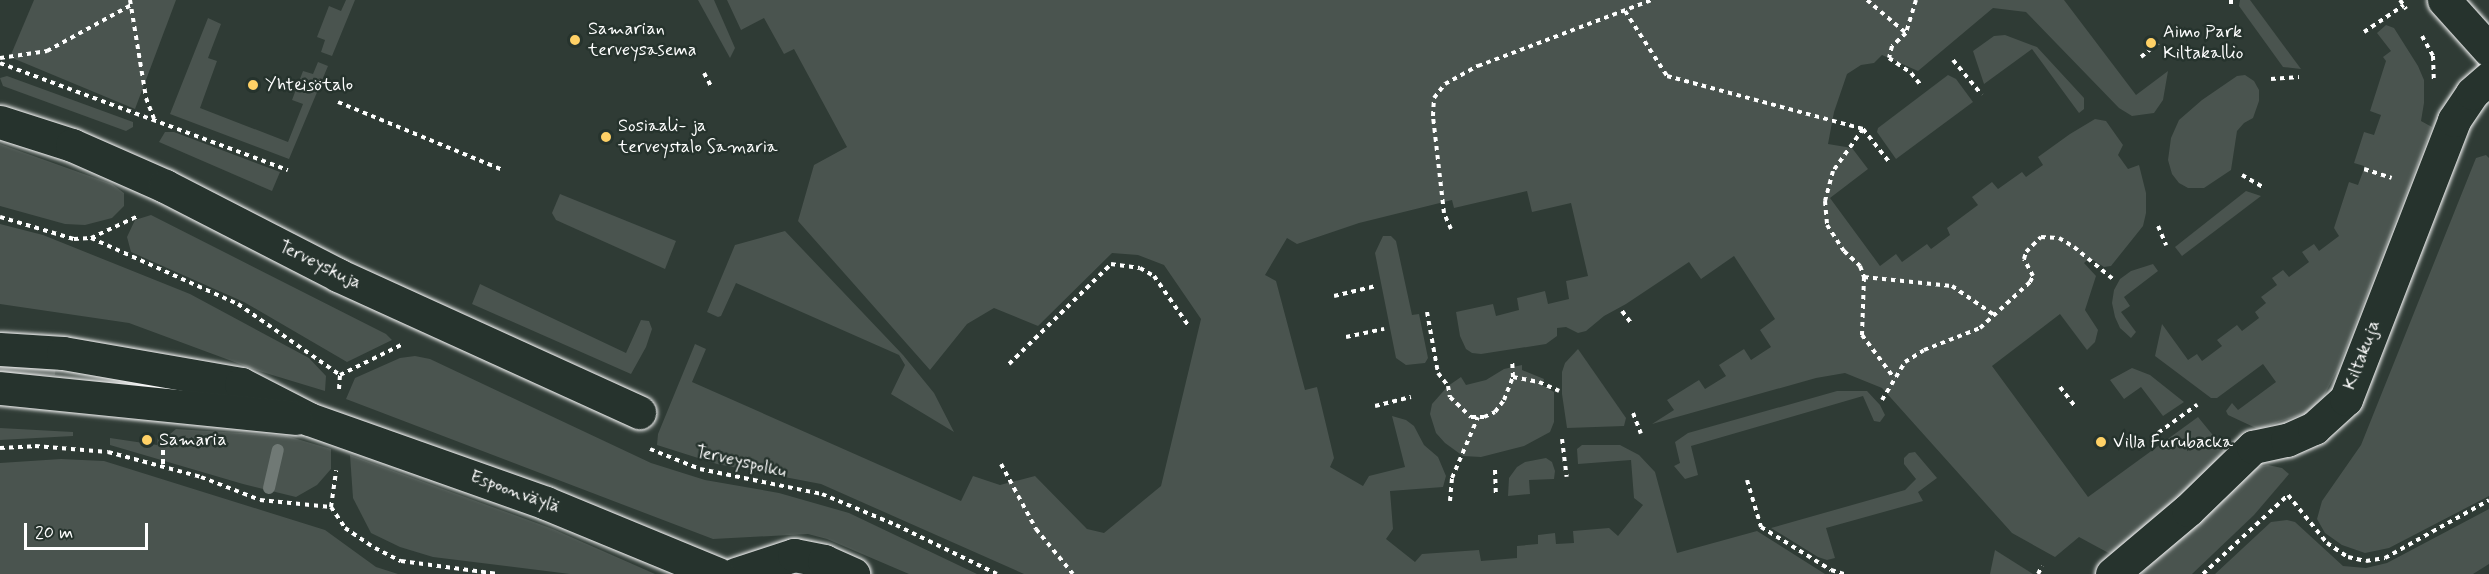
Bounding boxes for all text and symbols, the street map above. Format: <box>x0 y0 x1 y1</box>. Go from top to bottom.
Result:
place label: Samarian terveysasema <box>588 19 697 62</box>
place label: Aimo Park Kiltakallio <box>2163 22 2244 64</box>
marker: Samarian terveysasema <box>566 31 584 49</box>
marker: Aimo Park Kiltakallio <box>2144 36 2158 50</box>
place label: Yhteisötalo <box>265 74 353 96</box>
marker: Yhteisötalo <box>246 78 260 92</box>
place label: Sosiaali- ja terveystalo Samaria <box>618 116 774 158</box>
marker: Sosiaali- ja terveystalo Samaria <box>599 130 613 144</box>
street label: Terveyskuja <box>275 236 365 294</box>
street label: Kiltakuja <box>2339 317 2385 393</box>
place label: Samaria <box>159 429 227 451</box>
place label: Villa Furubacka <box>2113 431 2230 453</box>
marker: Samaria <box>140 433 154 447</box>
marker: Villa Furubacka <box>2094 435 2108 449</box>
street label: Terveyspolku <box>694 441 788 483</box>
street label: Espoonväylä <box>467 466 563 518</box>
scale bar <box>27 511 152 549</box>
text: 20 m <box>35 521 73 545</box>

